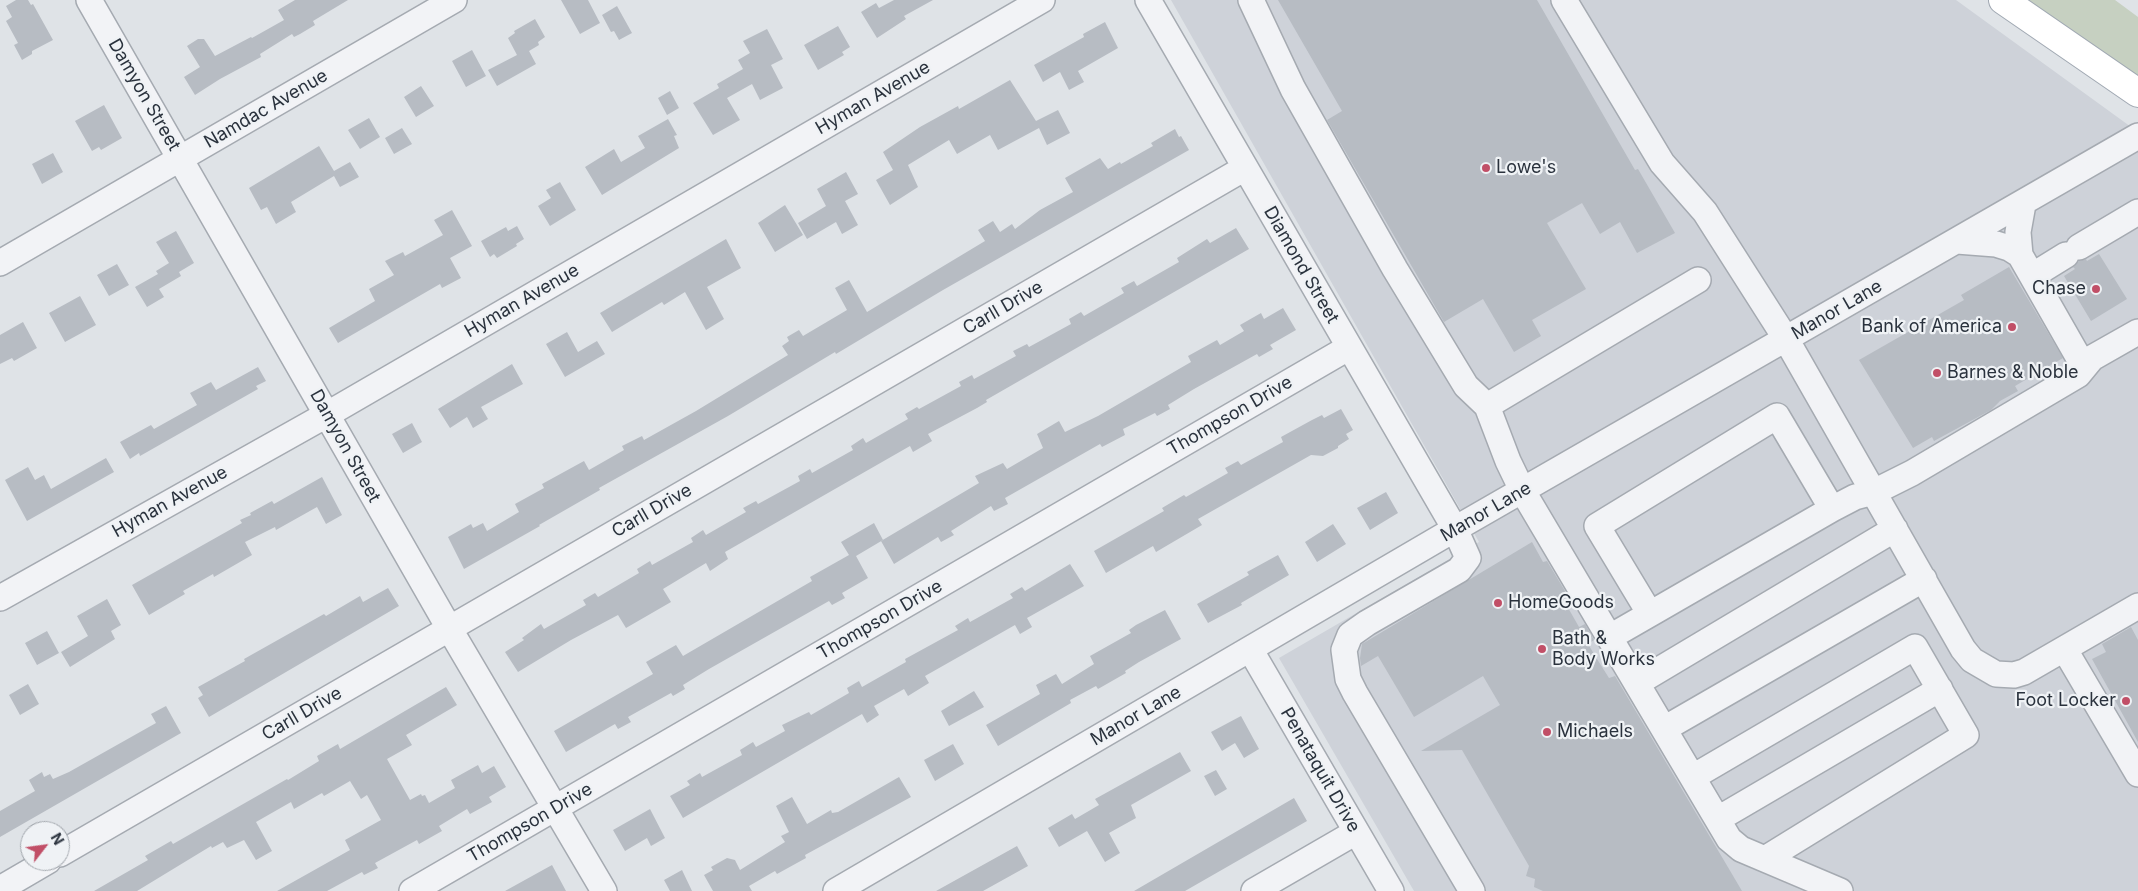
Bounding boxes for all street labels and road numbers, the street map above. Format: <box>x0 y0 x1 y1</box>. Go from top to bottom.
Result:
street label: Damyon Street <box>103 35 185 155</box>
street label: Hyman Avenue <box>812 57 934 139</box>
street label: Namdac Avenue <box>200 65 332 153</box>
street label: Diamond Street <box>1259 203 1343 327</box>
street label: Hyman Avenue <box>461 260 583 342</box>
street label: Manor Lane <box>1788 275 1886 345</box>
street label: Carll Drive <box>959 276 1047 340</box>
street label: Thompson Drive <box>1164 372 1296 460</box>
street label: Damyon Street <box>305 386 385 506</box>
street label: Hyman Avenue <box>109 461 231 543</box>
street label: Manor Lane <box>1437 477 1535 547</box>
street label: Carll Drive <box>608 479 696 543</box>
street label: Thompson Drive <box>814 576 946 664</box>
street label: Manor Lane <box>1087 681 1185 751</box>
street label: Carll Drive <box>258 682 346 746</box>
street label: Penataquit Drive <box>1276 704 1364 836</box>
street label: Thompson Drive <box>464 779 596 867</box>

